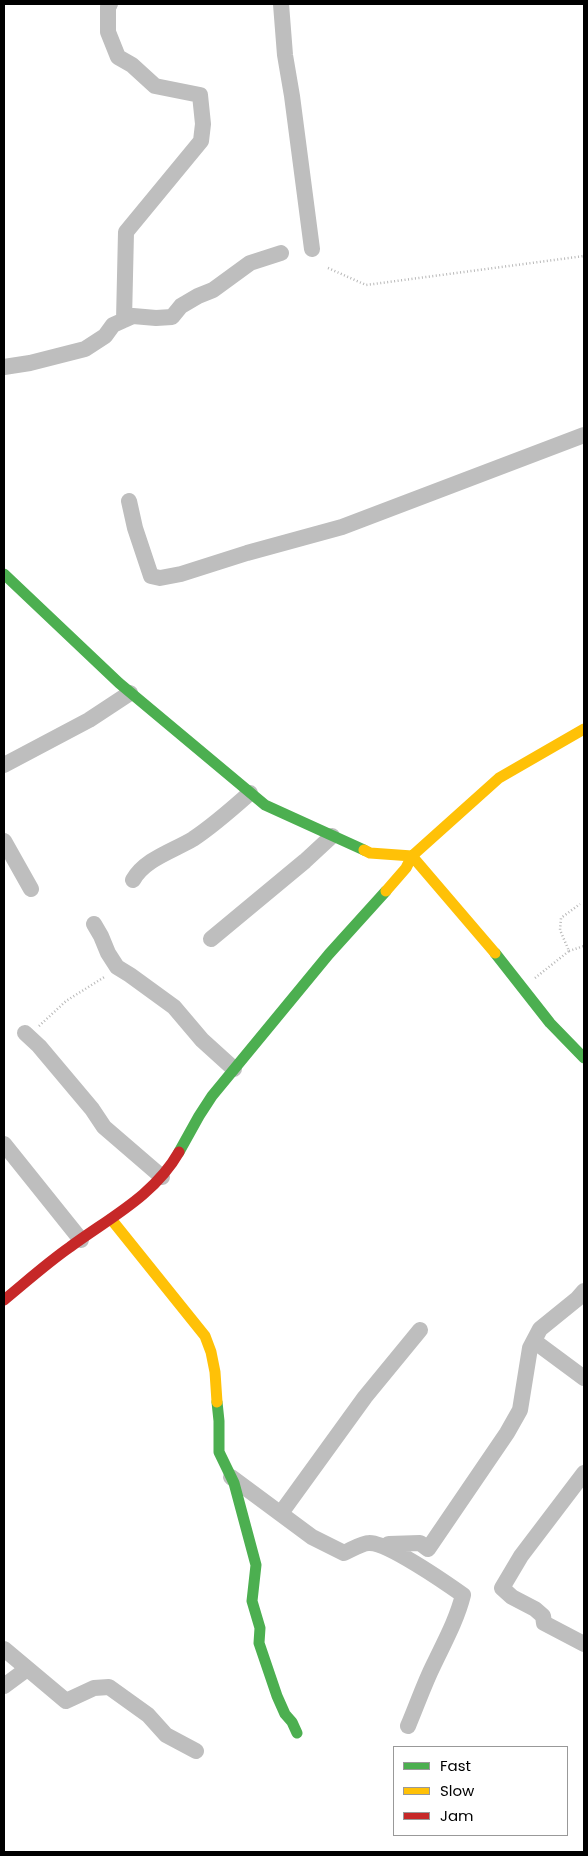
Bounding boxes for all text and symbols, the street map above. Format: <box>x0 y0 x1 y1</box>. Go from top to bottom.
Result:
legend <box>393 1746 568 1836</box>
text: Fast <box>440 1755 471 1776</box>
text: Slow <box>440 1780 474 1801</box>
text: Jam <box>440 1805 474 1826</box>

